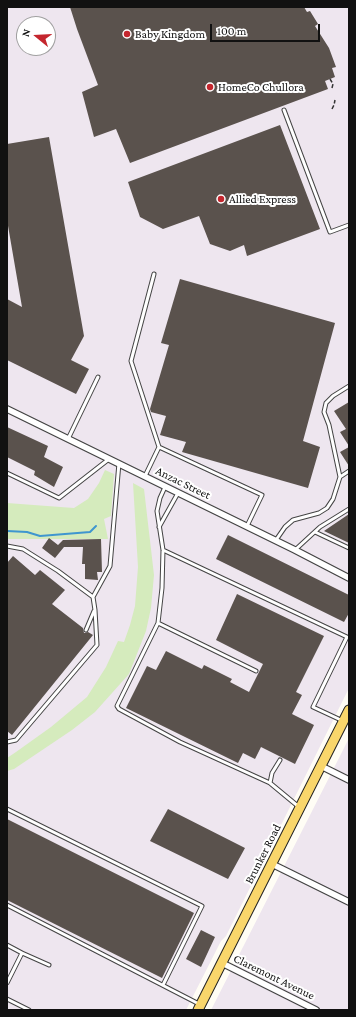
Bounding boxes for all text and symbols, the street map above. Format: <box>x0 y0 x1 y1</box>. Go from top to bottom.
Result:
north arrow <box>16 16 56 56</box>
scale bar <box>212 16 322 42</box>
text: 100 m <box>217 24 246 38</box>
text: N <box>19 27 32 38</box>
place label: Baby Kingdom <box>135 27 205 41</box>
marker: Baby Kingdom <box>122 29 132 39</box>
place label: HomeCo Chullora <box>218 80 304 94</box>
marker: HomeCo Chullora <box>205 82 215 92</box>
place label: Allied Express <box>229 192 296 206</box>
marker: Allied Express <box>216 194 226 204</box>
street label: Anzac Street <box>153 464 213 502</box>
street label: Brunker Road <box>242 822 284 886</box>
street label: Claremont Avenue <box>231 951 317 1003</box>

